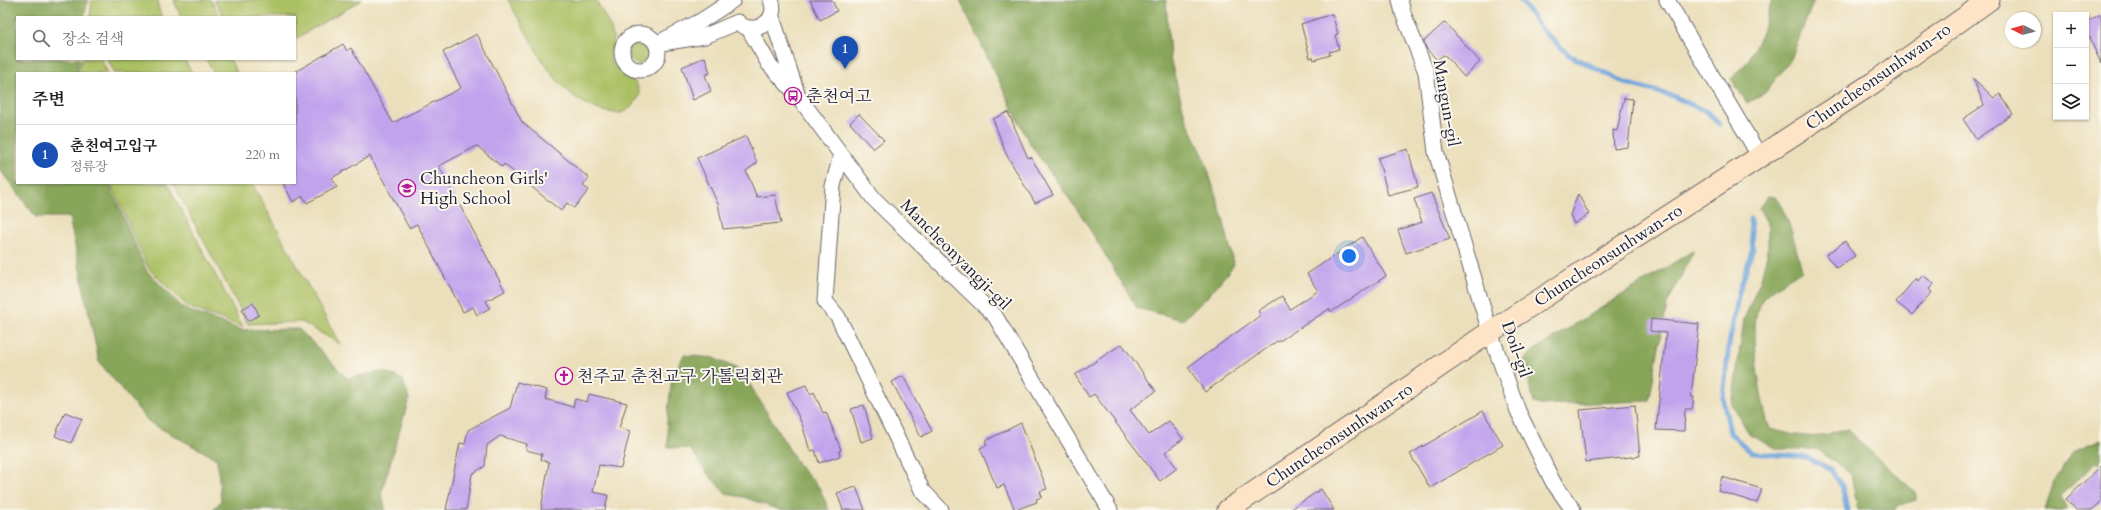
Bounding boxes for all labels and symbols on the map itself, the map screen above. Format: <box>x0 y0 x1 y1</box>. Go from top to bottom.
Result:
north arrow <box>2005 12 2041 48</box>
street label: Chuncheonsunhwan-ro <box>1801 17 1956 135</box>
pin: 1 <box>832 36 858 69</box>
street label: Mangun-gil <box>1428 58 1466 149</box>
place label: 춘천여고 <box>806 85 872 108</box>
bus stop icon: 춘천여고 <box>783 86 803 106</box>
place label: Chuncheon Girls' High School <box>420 167 548 210</box>
school or university icon: Chuncheon Girls' High School <box>397 178 417 198</box>
street label: Mancheonyangji-gil <box>895 194 1017 315</box>
street label: Chuncheonsunhwan-ro <box>1530 199 1687 312</box>
your location <box>1339 246 1359 266</box>
street label: Doil-gil <box>1496 318 1537 381</box>
place label: 천주교 춘천교구 가톨릭회관 <box>577 365 784 388</box>
church icon: 천주교 춘천교구 가톨릭회관 <box>554 366 574 386</box>
street label: Chuncheonsunhwan-ro <box>1261 378 1417 493</box>

